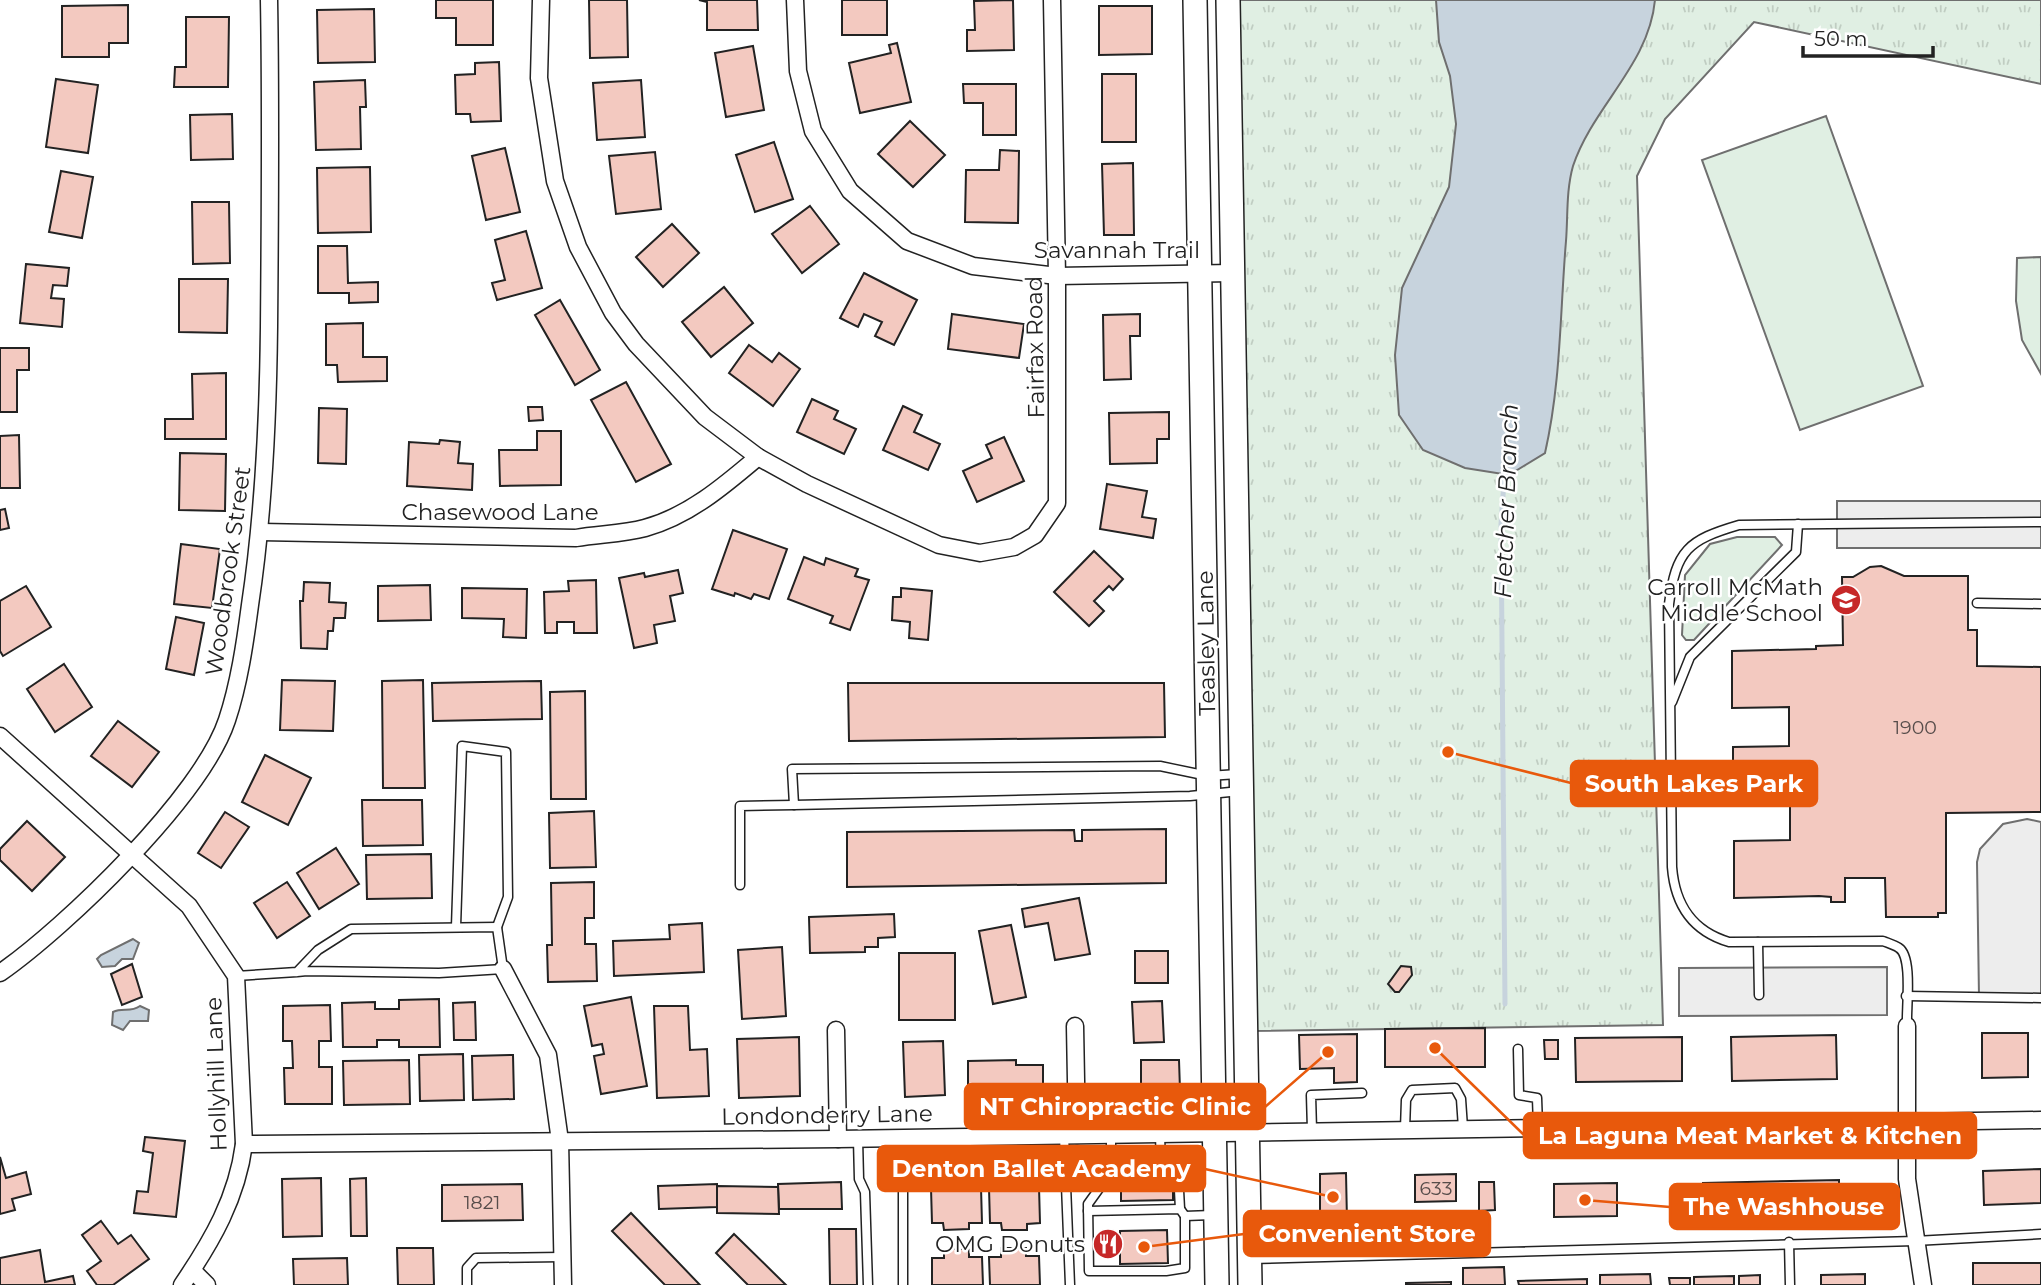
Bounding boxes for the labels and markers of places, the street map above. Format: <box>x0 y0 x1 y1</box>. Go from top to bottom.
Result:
place label: Carroll McMath Middle School <box>1647 573 1823 627</box>
school or university icon: Carroll McMath Middle School <box>1829 583 1863 617</box>
callout: South Lakes Park <box>1571 761 1817 806</box>
callout: NT Chiropractic Clinic <box>965 1084 1265 1129</box>
callout: La Laguna Meat Market & Kitchen <box>1524 1113 1976 1158</box>
callout: Denton Ballet Academy <box>878 1146 1205 1191</box>
callout: The Washhouse <box>1670 1184 1899 1229</box>
callout: Convenient Store <box>1244 1211 1490 1256</box>
restaurant icon: OMG Donuts <box>1091 1227 1125 1261</box>
place label: OMG Donuts <box>935 1230 1085 1258</box>

